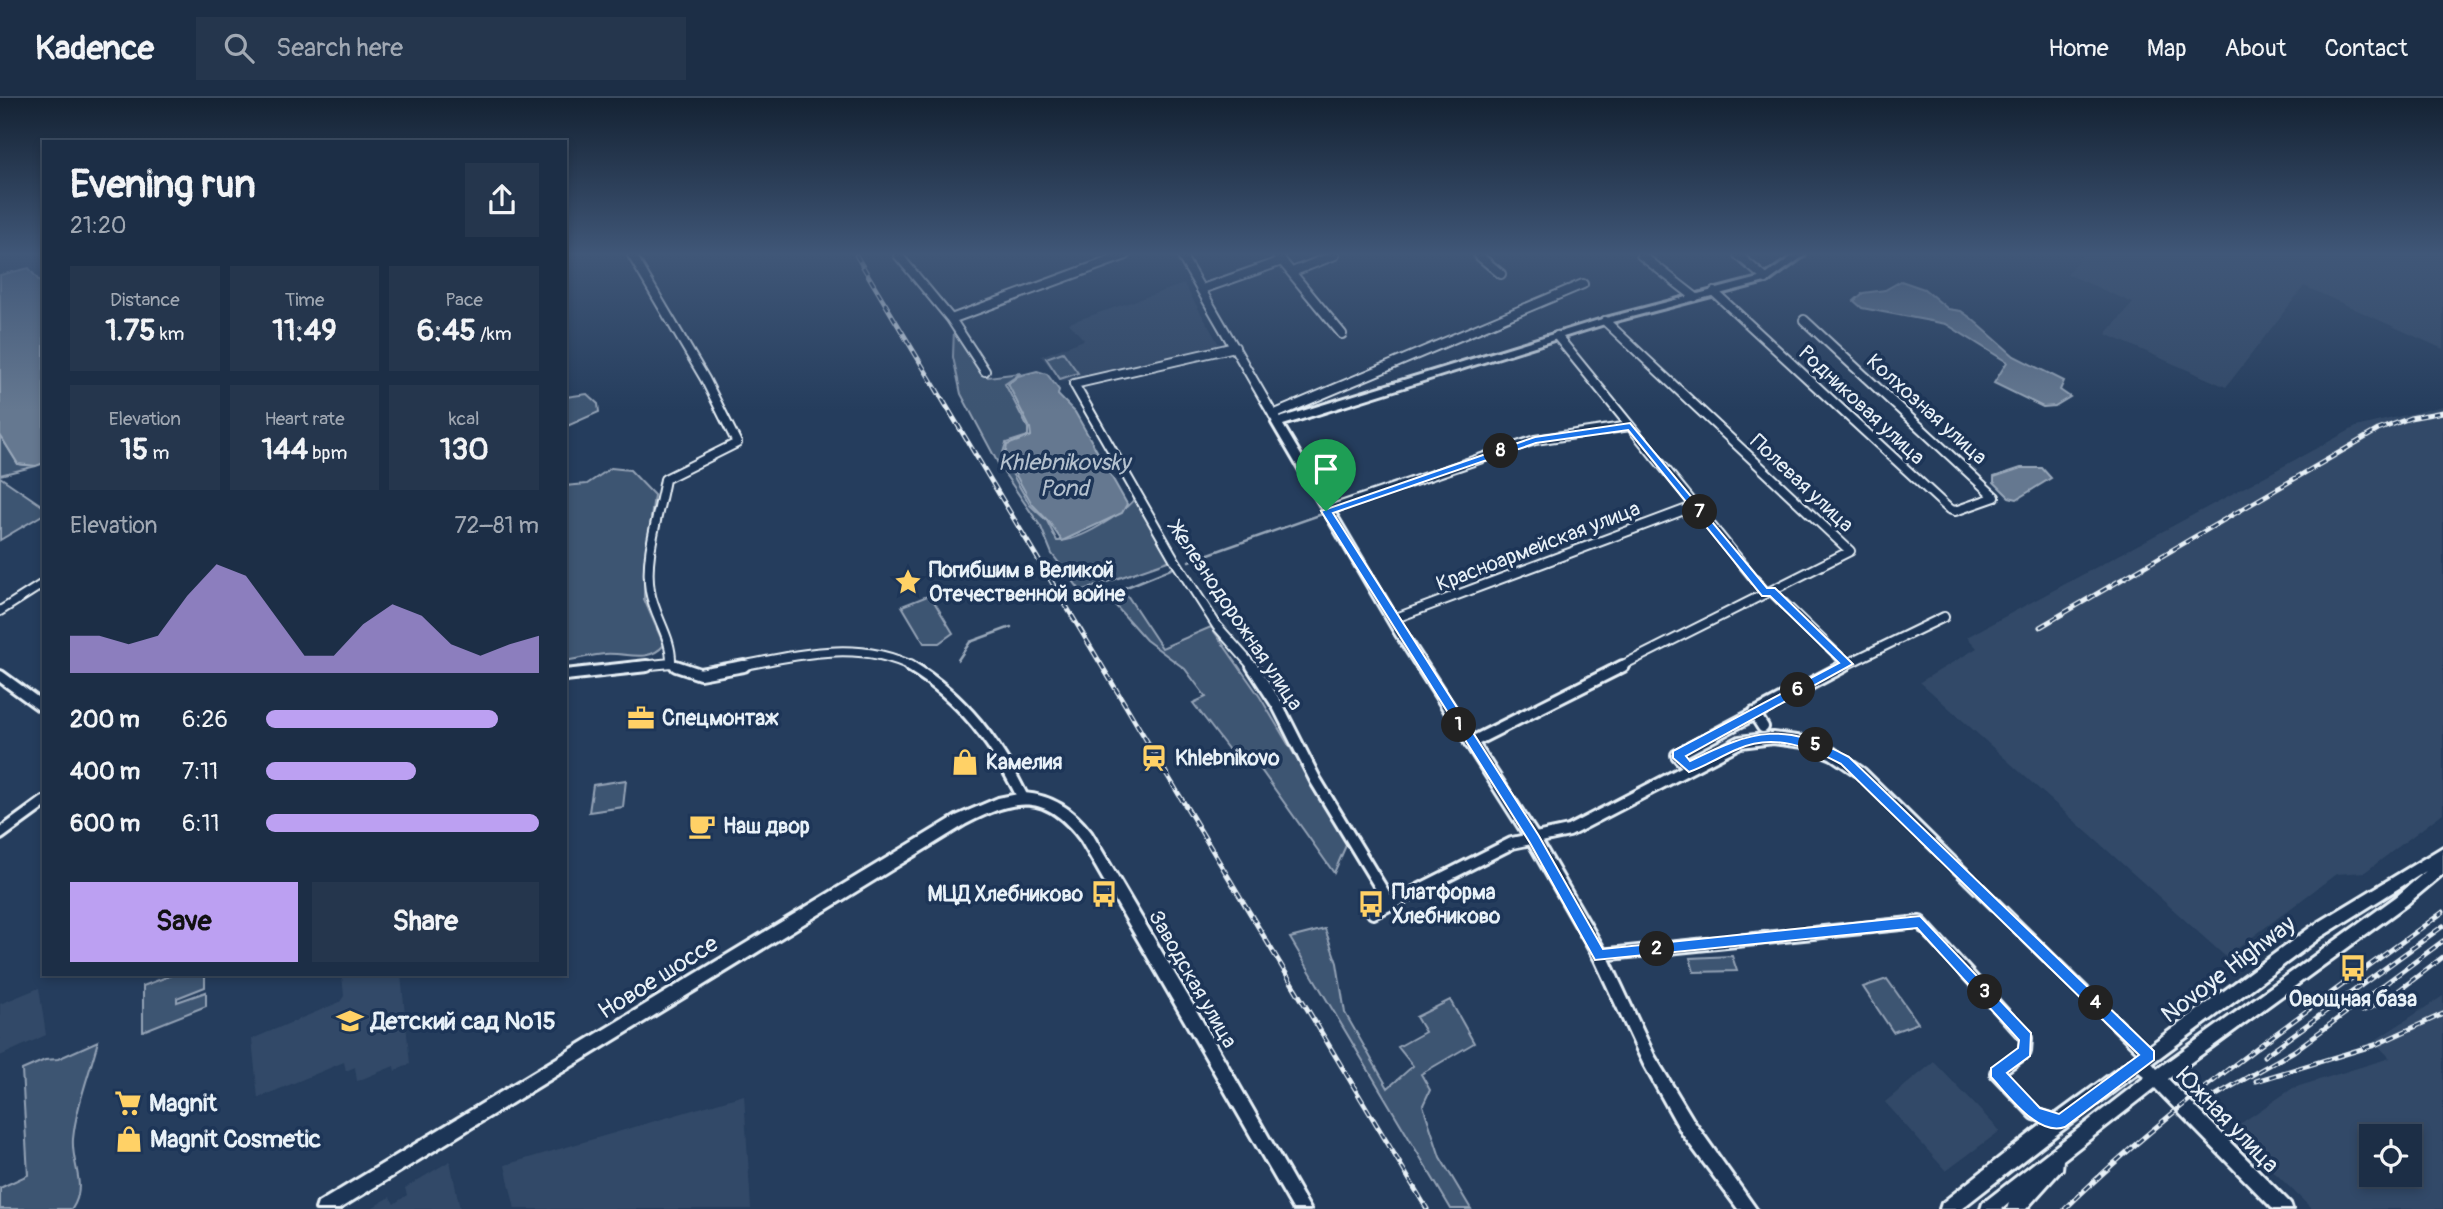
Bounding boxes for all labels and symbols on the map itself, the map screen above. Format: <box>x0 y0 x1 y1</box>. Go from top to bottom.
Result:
street label: Родниковая улица <box>1793 340 1930 471</box>
street label: Колхозная улица <box>1861 348 1993 471</box>
street label: Полевая улица <box>1744 428 1859 538</box>
pin: 8 <box>1484 434 1518 468</box>
pin <box>1296 439 1356 511</box>
water label: Khlebnikovsky Pond <box>998 448 1133 503</box>
pin: 7 <box>1682 494 1718 530</box>
street label: Красноармейская улица <box>1432 495 1644 598</box>
street label: Железнодорожная улица <box>1161 514 1309 716</box>
place label: Погибшим в Великой Отечественной войне <box>929 557 1126 608</box>
place icon: Погибшим в Великой Отечественной войне <box>893 567 923 597</box>
pin: 6 <box>1780 672 1815 708</box>
office icon: Спецмонтаж <box>626 703 656 733</box>
place label: Спецмонтаж <box>662 705 779 732</box>
pin: 1 <box>1442 708 1476 742</box>
pin: 5 <box>1798 728 1834 762</box>
station icon: Khlebnikovo <box>1139 743 1169 773</box>
place label: Khlebnikovo <box>1175 745 1280 772</box>
shop icon: Камелия <box>950 747 980 777</box>
place label: Камелия <box>986 749 1062 776</box>
cafe icon: Наш двор <box>687 811 717 841</box>
place label: Наш двор <box>723 813 810 840</box>
bus stop icon: МЦД Хлебниково <box>1089 879 1119 909</box>
place label: Платформа Хлебниково <box>1392 879 1501 930</box>
place label: МЦД Хлебниково <box>928 881 1084 908</box>
bus stop icon: Платформа Хлебниково <box>1356 889 1386 919</box>
street label: Заводская улица <box>1142 906 1243 1053</box>
street label: Novoye Highway <box>2155 910 2301 1029</box>
street label: Новое шоссе <box>593 929 724 1026</box>
pin: 2 <box>1640 932 1674 966</box>
bus stop icon: Овощная база <box>2338 953 2368 983</box>
pin: 3 <box>1968 974 2002 1010</box>
pin: 4 <box>2078 986 2114 1020</box>
place label: Овощная база <box>2289 986 2417 1013</box>
school or university icon: Детский сад №15 <box>335 1006 365 1036</box>
place label: Детский сад №15 <box>369 1007 556 1036</box>
street label: Южная улица <box>2170 1062 2285 1179</box>
supermarket icon: Magnit <box>113 1088 143 1118</box>
place label: Magnit <box>149 1089 218 1118</box>
shop icon: Magnit Cosmetic <box>114 1124 144 1154</box>
place label: Magnit Cosmetic <box>150 1125 321 1154</box>

